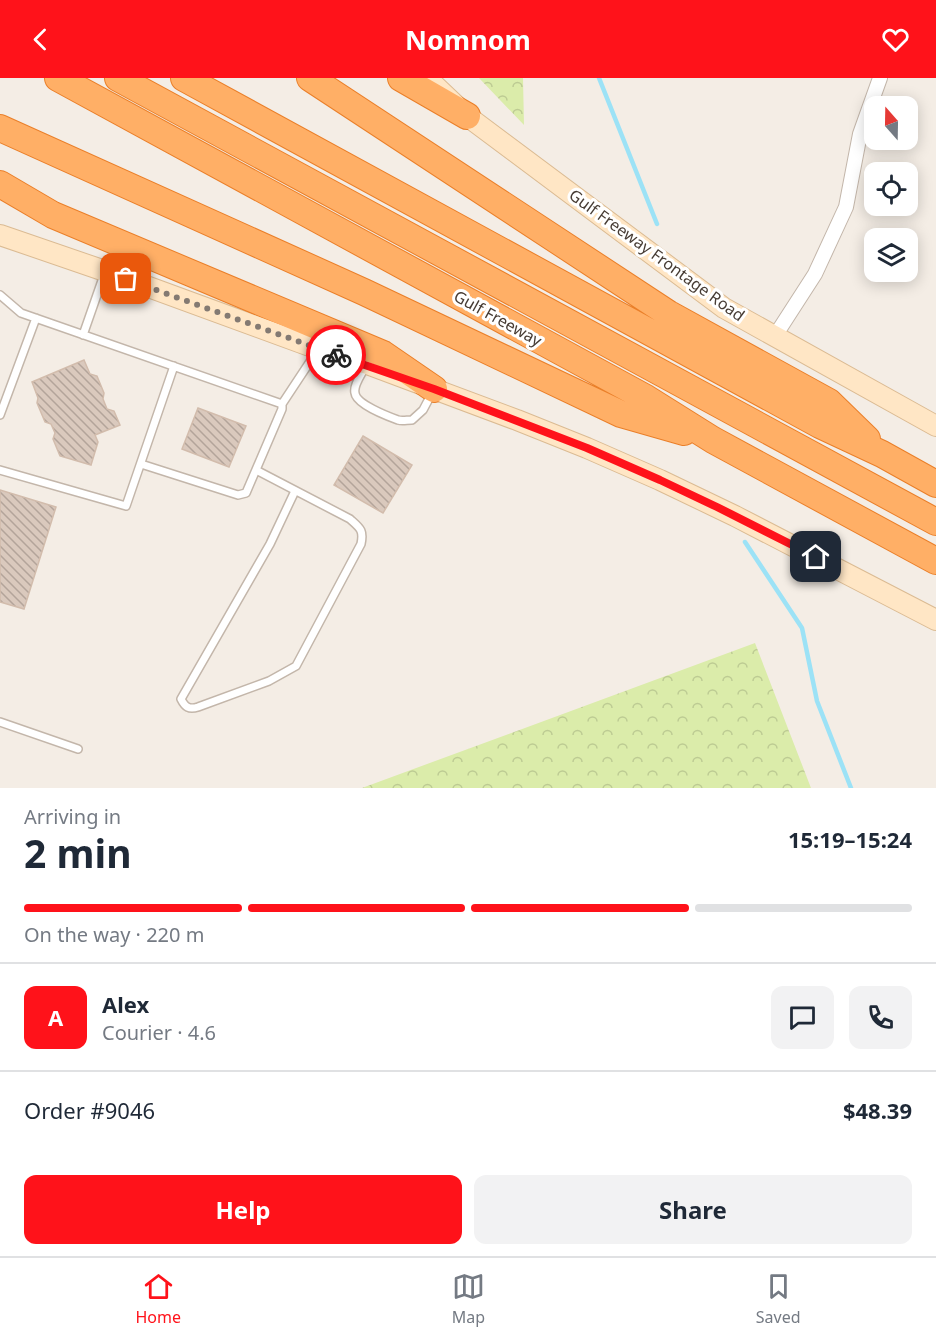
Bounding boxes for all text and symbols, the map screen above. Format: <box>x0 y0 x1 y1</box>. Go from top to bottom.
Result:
text: Nomnom <box>405 21 531 58</box>
icon: back <box>24 23 57 56</box>
icon: heart <box>879 23 912 56</box>
north arrow <box>864 96 918 150</box>
map controls <box>864 96 918 282</box>
button: locate <box>864 162 918 216</box>
street label: Gulf Freeway Frontage Road <box>565 184 749 326</box>
button: layers <box>864 228 918 282</box>
pin <box>100 253 151 304</box>
icon: bag <box>109 262 142 295</box>
street label: Gulf Freeway <box>450 285 547 352</box>
courier <box>306 325 366 385</box>
icon: bike <box>320 339 353 372</box>
pin <box>790 531 841 582</box>
icon: home <box>799 540 832 573</box>
text: Arriving in <box>24 803 121 830</box>
text: 15:19–15:24 <box>788 824 912 854</box>
text: 2 min <box>24 826 131 879</box>
text: On the way · 220 m <box>24 921 204 948</box>
button: chat <box>771 986 834 1049</box>
button: phone <box>849 986 912 1049</box>
text: Alex <box>102 989 149 1019</box>
text: A <box>48 1002 63 1032</box>
text: Courier · 4.6 <box>102 1019 216 1046</box>
text: Order #9046 <box>24 1095 155 1125</box>
text: $48.39 <box>843 1095 912 1125</box>
button: Help <box>24 1175 462 1244</box>
button: Share <box>474 1175 912 1244</box>
tab: Home <box>135 1270 181 1328</box>
tab: Map <box>452 1270 485 1328</box>
tab: Saved <box>756 1270 801 1328</box>

